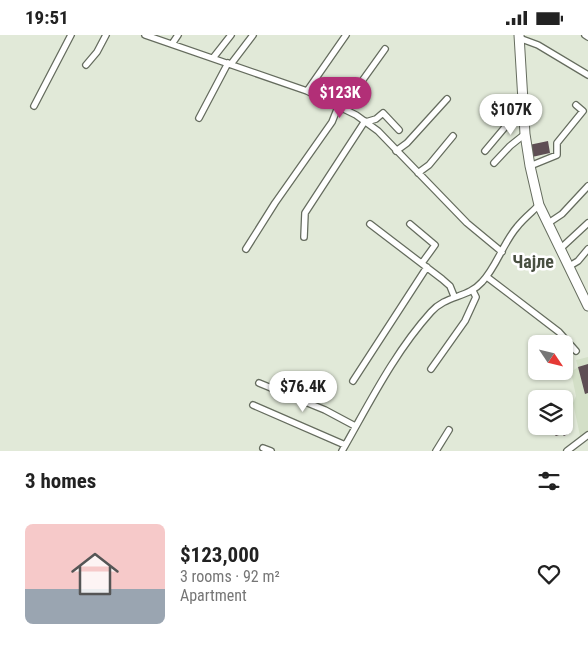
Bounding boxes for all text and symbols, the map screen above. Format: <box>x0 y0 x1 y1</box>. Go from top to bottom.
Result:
text: 19:51 <box>25 6 69 29</box>
pin: $123K <box>305 77 375 119</box>
text: $123K <box>319 83 361 102</box>
pin: $107K <box>476 93 546 136</box>
text: $107K <box>490 100 532 119</box>
district label: Чајле <box>512 251 554 272</box>
north arrow <box>528 335 572 380</box>
map controls <box>528 335 573 435</box>
pin: $76.4K <box>262 371 344 413</box>
text: $76.4K <box>280 377 326 396</box>
button: layers <box>528 390 573 435</box>
icon: filters <box>535 467 563 495</box>
text: 3 homes <box>25 469 96 493</box>
text: $123,000 <box>180 543 259 567</box>
icon: home <box>65 544 125 604</box>
icon: heart <box>535 560 563 588</box>
text: 3 rooms · 92 m² <box>180 567 280 586</box>
text: Apartment <box>180 586 247 605</box>

